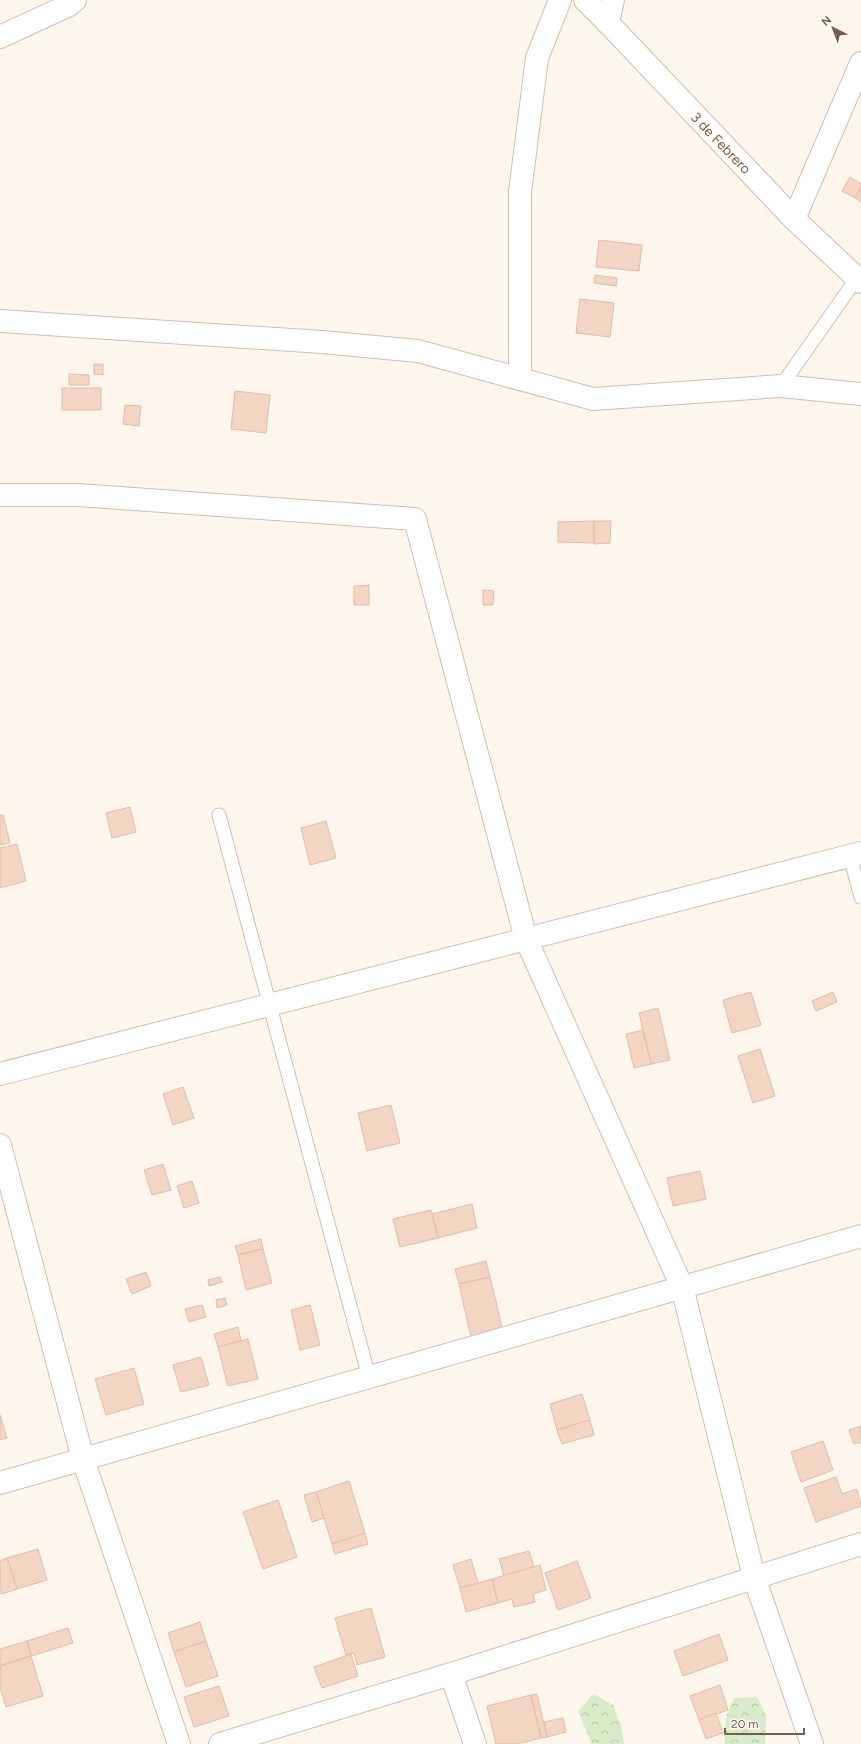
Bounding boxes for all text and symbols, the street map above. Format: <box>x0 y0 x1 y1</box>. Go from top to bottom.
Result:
north arrow <box>813 8 853 48</box>
text: N <box>819 13 834 29</box>
street label: 3 de Febrero <box>687 109 754 178</box>
scale bar <box>725 1710 804 1736</box>
text: 20 m <box>731 1717 759 1731</box>

